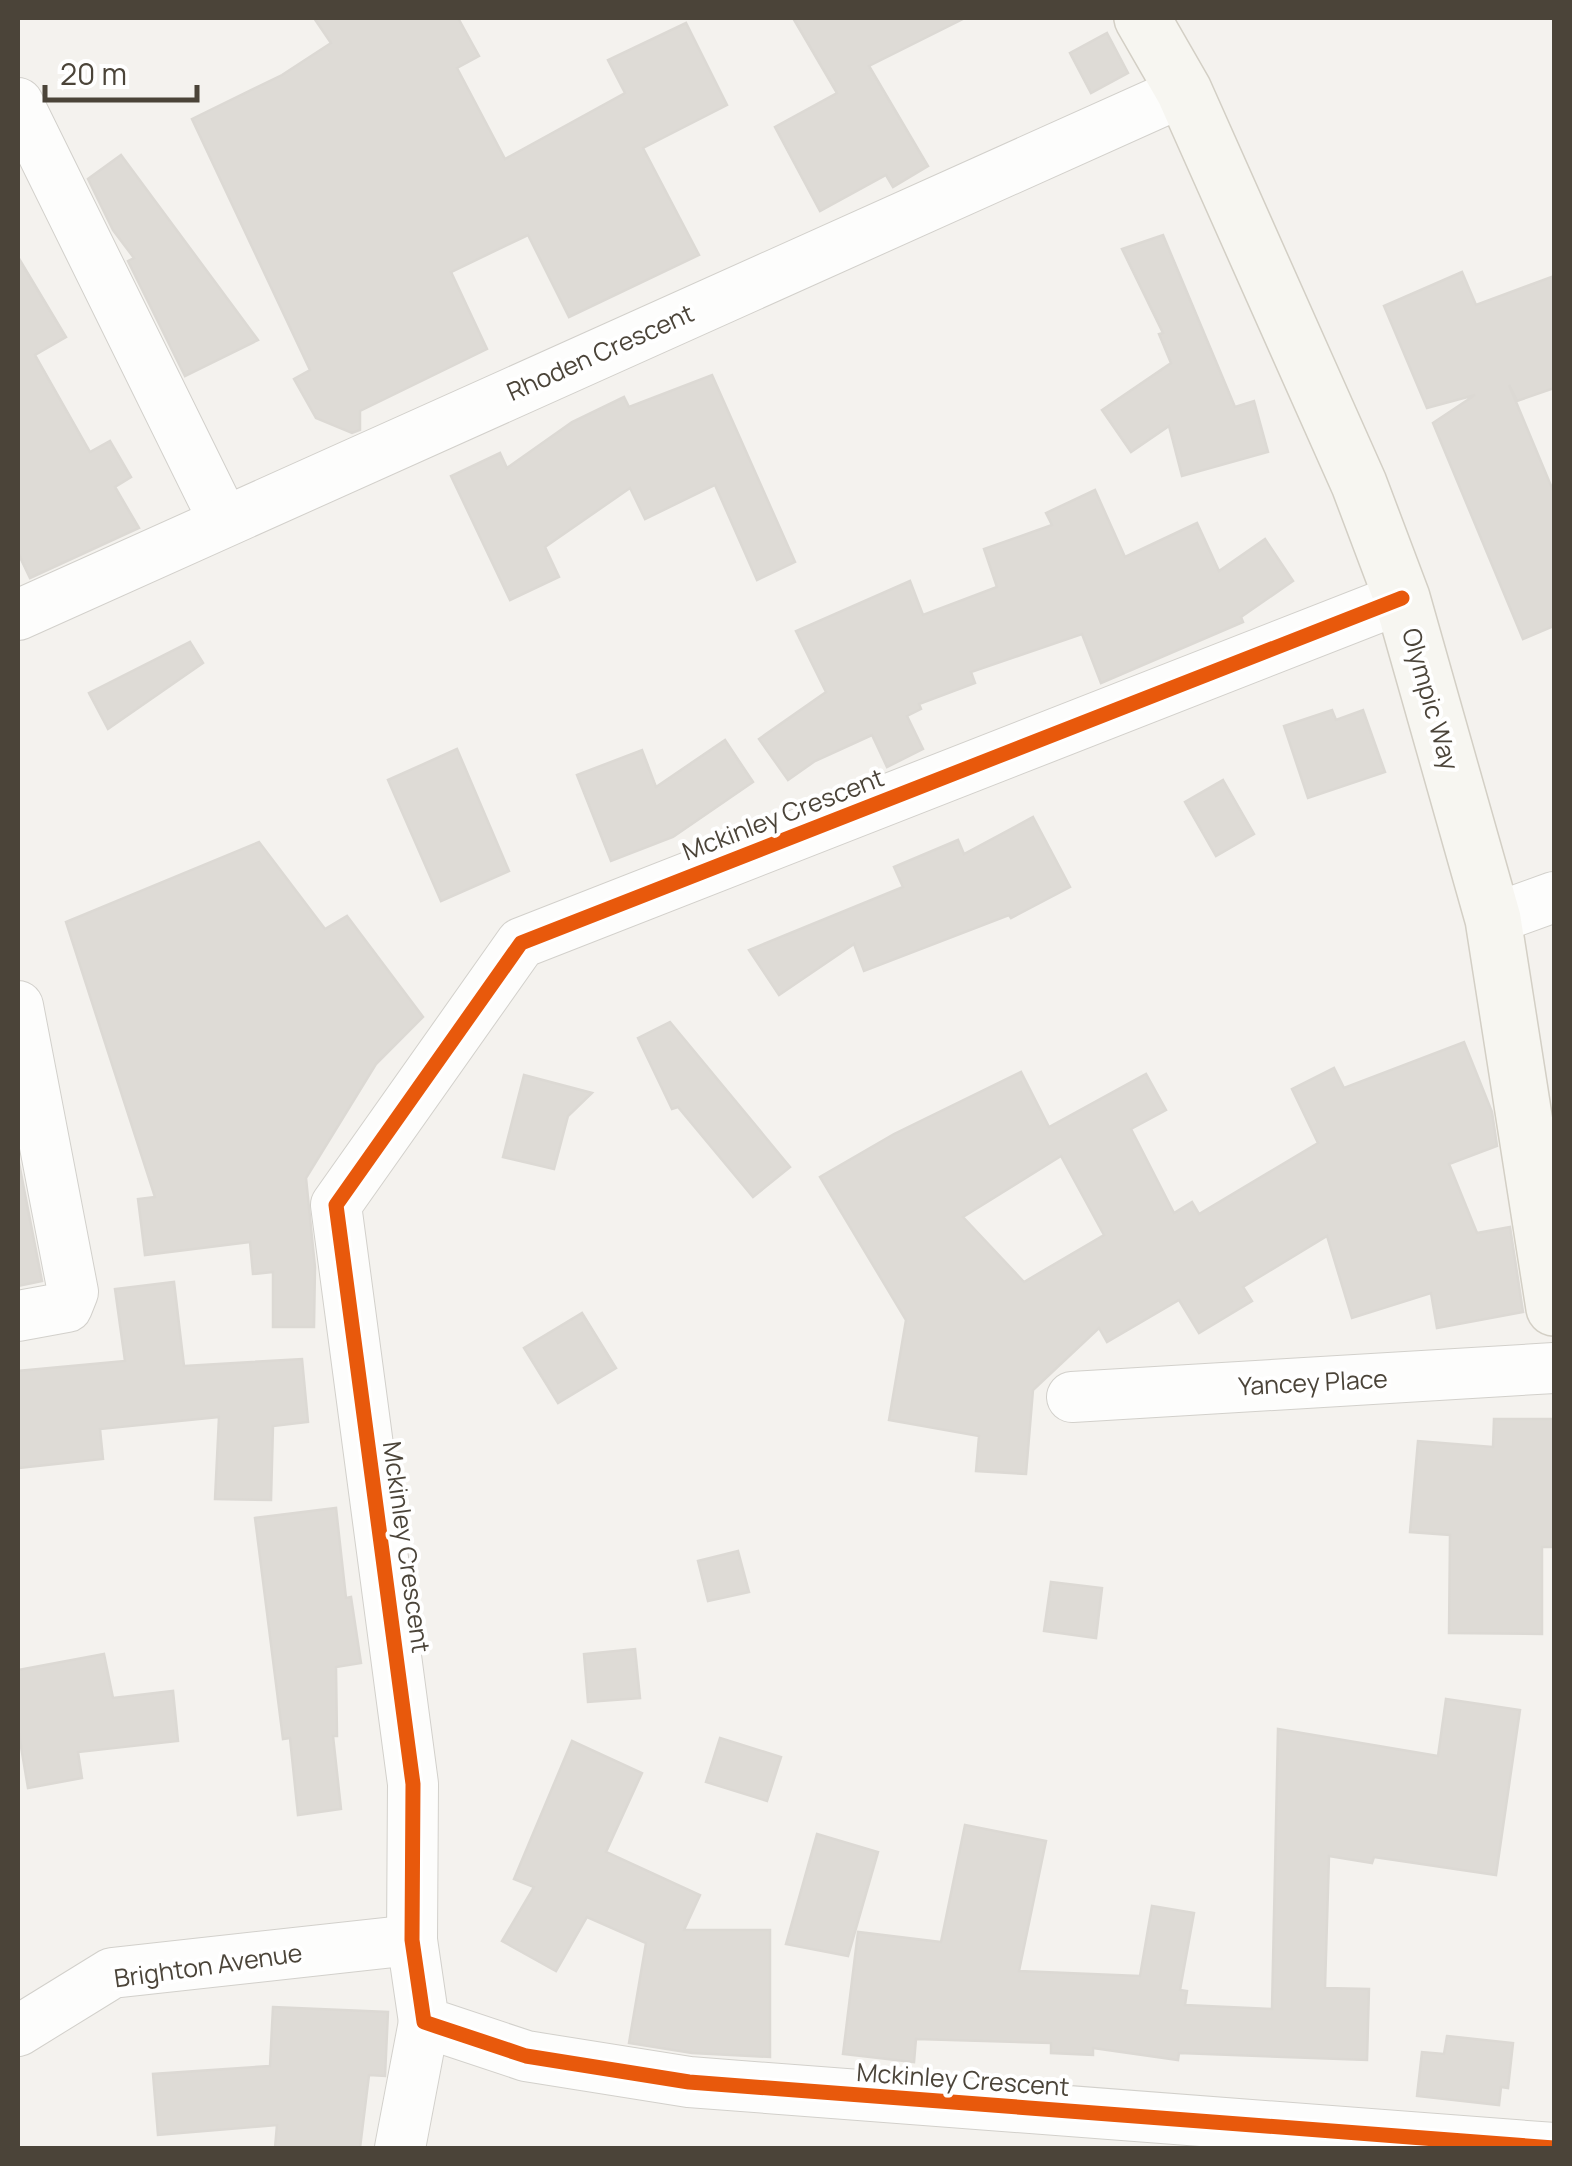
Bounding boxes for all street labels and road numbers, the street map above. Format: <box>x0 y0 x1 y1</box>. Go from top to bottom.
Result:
street label: Rhoden Crescent <box>501 295 699 409</box>
street label: Olympic Way <box>1394 624 1468 774</box>
street label: Mckinley Crescent <box>677 759 889 869</box>
street label: Yancey Place <box>1237 1361 1389 1403</box>
street label: Mckinley Crescent <box>375 1439 439 1655</box>
street label: Brighton Avenue <box>112 1934 304 1996</box>
street label: Mckinley Crescent <box>855 2054 1071 2104</box>

